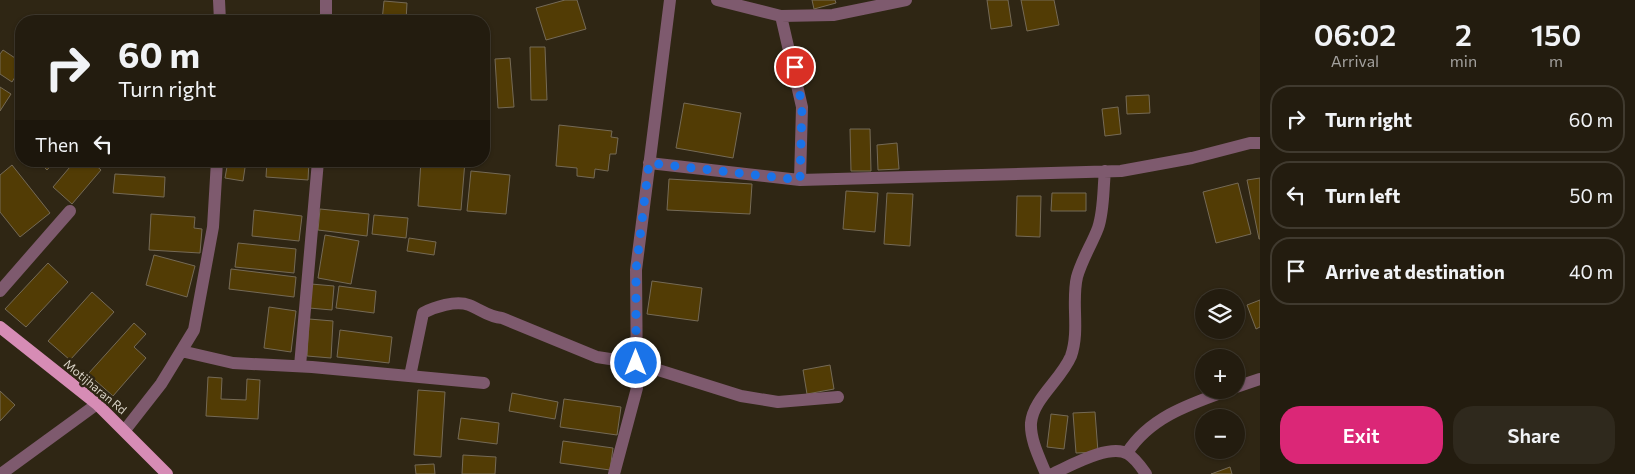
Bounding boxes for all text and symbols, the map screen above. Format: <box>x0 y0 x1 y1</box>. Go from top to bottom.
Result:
text: 06:02 <box>1314 15 1396 52</box>
text: 2 <box>1455 15 1472 52</box>
text: 150 <box>1531 15 1581 52</box>
text: 60 m <box>118 32 200 75</box>
icon: right <box>35 35 100 100</box>
pin <box>774 46 816 88</box>
text: Arrival <box>1331 51 1379 70</box>
text: min <box>1450 51 1477 70</box>
text: m <box>1549 51 1563 70</box>
icon: arrive <box>781 53 809 81</box>
text: Turn right <box>118 75 216 102</box>
icon: right <box>1282 105 1310 133</box>
text: Turn right <box>1325 108 1412 131</box>
text: 60 m <box>1569 108 1613 131</box>
icon: left <box>89 130 117 158</box>
text: Then <box>35 133 79 156</box>
icon: left <box>1282 181 1310 209</box>
text: Turn left <box>1325 184 1400 207</box>
text: 50 m <box>1569 184 1613 207</box>
icon: arrive <box>1282 257 1310 285</box>
text: Arrive at destination <box>1325 260 1505 283</box>
text: 40 m <box>1569 260 1613 283</box>
map controls <box>1195 289 1245 459</box>
button: layers <box>1195 289 1245 339</box>
position arrow <box>609 336 661 388</box>
button: + <box>1195 349 1245 399</box>
street label: Motijharan Rd <box>61 356 130 417</box>
button: Exit <box>1280 406 1443 464</box>
button: Share <box>1453 406 1615 464</box>
button: − <box>1195 409 1245 459</box>

